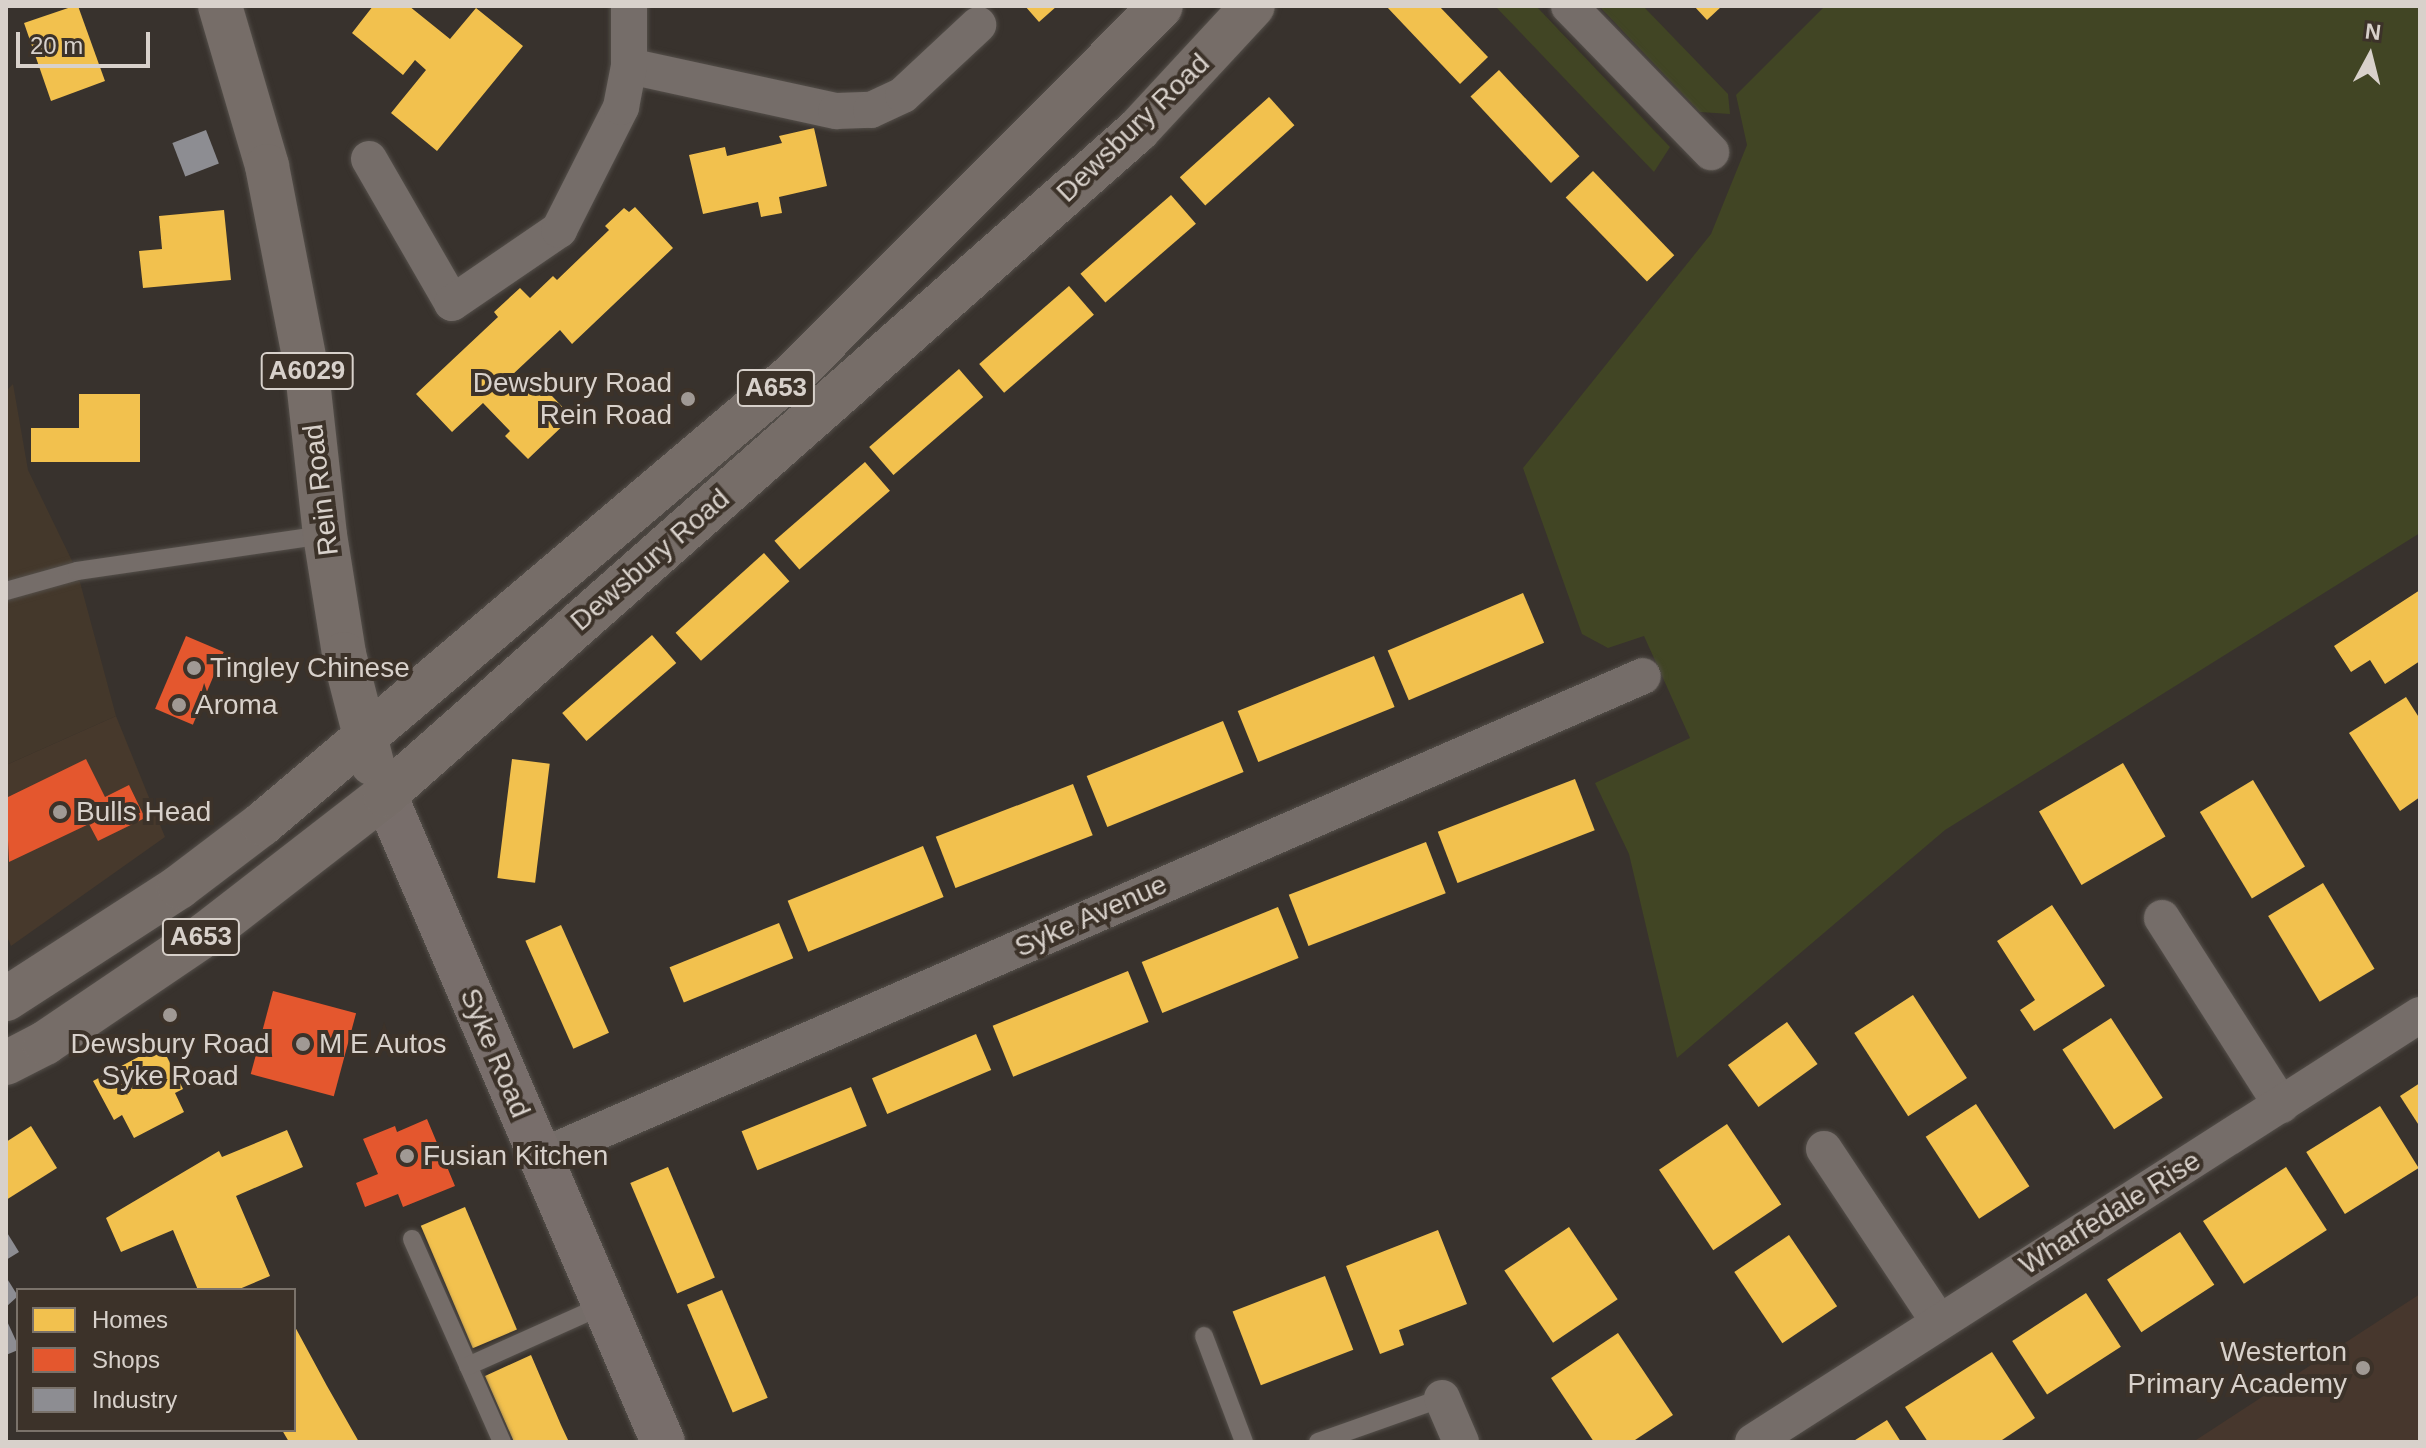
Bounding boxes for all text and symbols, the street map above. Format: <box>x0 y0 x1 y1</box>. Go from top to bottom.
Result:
scale bar <box>20 16 154 66</box>
north arrow <box>2330 16 2410 96</box>
text: N <box>2364 18 2382 45</box>
text: 20 m <box>30 32 83 59</box>
street label: Dewsbury Road <box>1050 47 1216 209</box>
road number: A6029 <box>259 349 355 393</box>
place label: Dewsbury Road Rein Road <box>473 366 672 432</box>
road number: A653 <box>736 366 816 410</box>
marker: Dewsbury Road Rein Road <box>679 390 697 408</box>
street label: Rein Road <box>296 422 346 558</box>
street label: Dewsbury Road <box>564 482 736 638</box>
place label: Tingley Chinese <box>210 651 410 685</box>
marker: Tingley Chinese <box>185 659 203 677</box>
place label: Aroma <box>195 688 277 722</box>
marker: Aroma <box>170 696 188 714</box>
place label: Bulls Head <box>76 795 211 829</box>
marker: Bulls Head <box>51 803 69 821</box>
street label: Syke Avenue <box>1009 867 1173 965</box>
road number: A653 <box>161 915 241 959</box>
street label: Syke Road <box>453 983 537 1123</box>
marker: Dewsbury Road Syke Road <box>161 1006 179 1024</box>
place label: Dewsbury Road Syke Road <box>70 1027 270 1093</box>
place label: M E Autos <box>319 1027 448 1061</box>
marker: M E Autos <box>294 1035 312 1053</box>
place label: Fusian Kitchen <box>423 1139 608 1173</box>
street label: Wharfedale Rise <box>2013 1144 2207 1282</box>
marker: Fusian Kitchen <box>398 1147 416 1165</box>
legend <box>16 1288 296 1432</box>
text: Homes <box>92 1306 168 1333</box>
place label: Westerton Primary Academy <box>2126 1335 2347 1401</box>
text: Shops <box>92 1346 160 1373</box>
marker: Westerton Primary Academy <box>2354 1359 2372 1377</box>
text: Industry <box>92 1386 177 1413</box>

